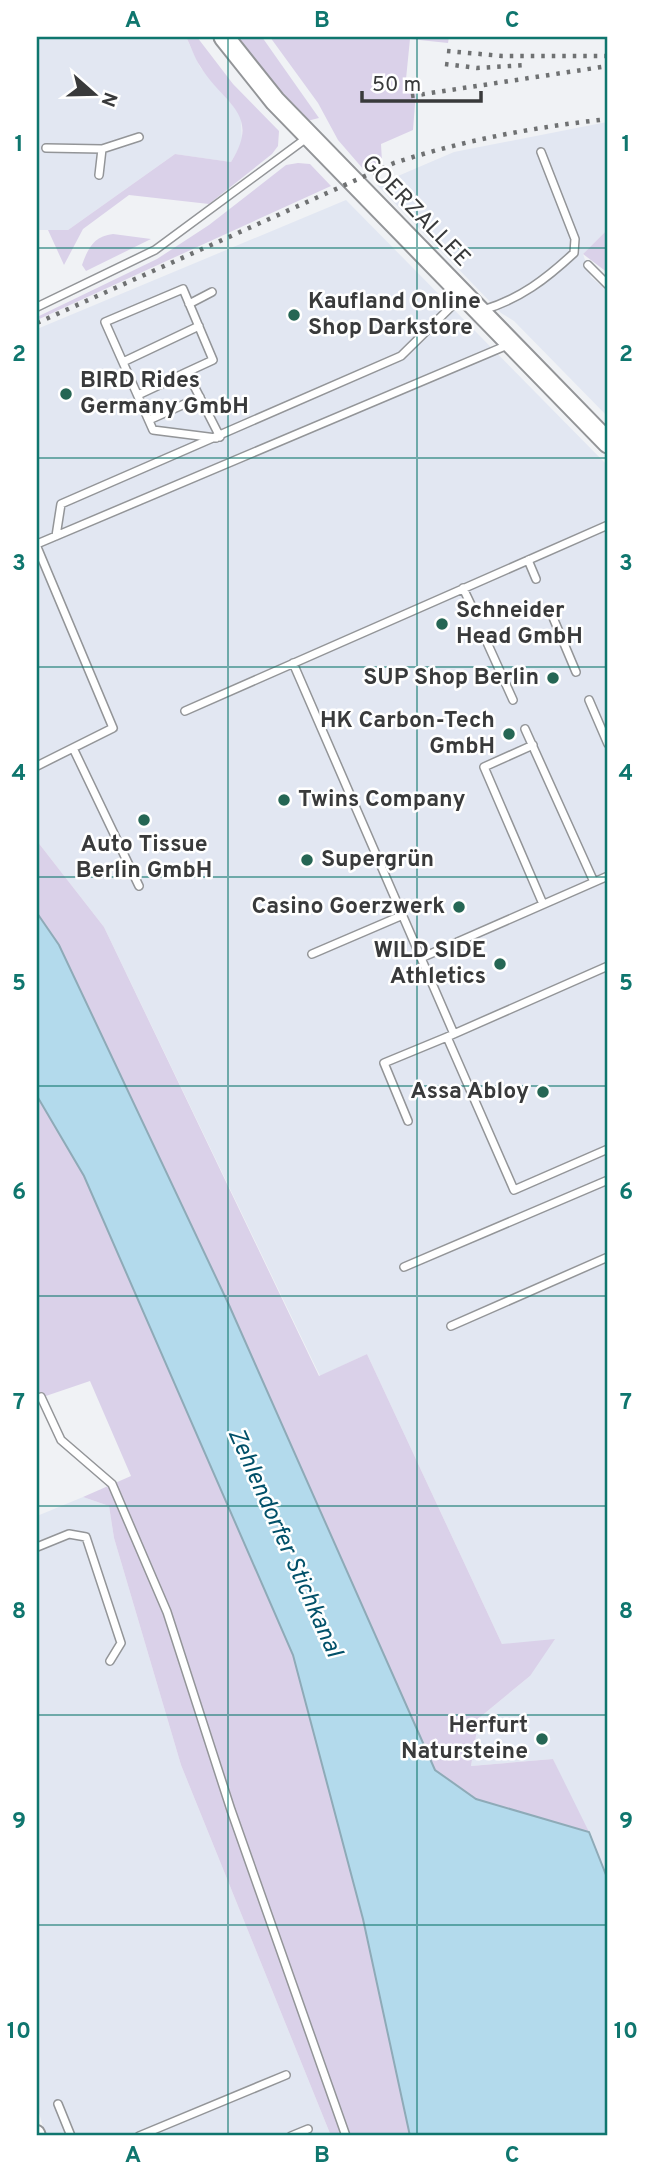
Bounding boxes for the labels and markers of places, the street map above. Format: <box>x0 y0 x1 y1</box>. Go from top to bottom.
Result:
place label: Kaufland Online Shop Darkstore <box>308 288 481 343</box>
marker: Kaufland Online Shop Darkstore <box>286 307 302 323</box>
place label: BIRD Rides Germany GmbH <box>80 367 249 422</box>
marker: BIRD Rides Germany GmbH <box>58 386 74 402</box>
place label: Schneider Head GmbH <box>456 597 583 652</box>
marker: Schneider Head GmbH <box>434 616 450 632</box>
place label: SUP Shop Berlin <box>363 664 539 693</box>
marker: SUP Shop Berlin <box>545 670 561 686</box>
place label: HK Carbon-Tech GmbH <box>320 707 495 762</box>
marker: HK Carbon-Tech GmbH <box>501 726 517 742</box>
place label: Twins Company <box>298 786 466 815</box>
marker: Twins Company <box>276 792 292 808</box>
marker: Auto Tissue Berlin GmbH <box>136 812 152 828</box>
place label: Auto Tissue Berlin GmbH <box>76 831 212 886</box>
place label: Supergrün <box>321 846 434 875</box>
marker: Supergrün <box>299 852 315 868</box>
place label: Casino Goerzwerk <box>251 893 445 922</box>
marker: Casino Goerzwerk <box>451 899 467 915</box>
place label: WILD SIDE Athletics <box>374 937 486 992</box>
marker: WILD SIDE Athletics <box>492 956 508 972</box>
place label: Assa Abloy <box>410 1078 529 1107</box>
marker: Assa Abloy <box>535 1084 551 1100</box>
place label: Herfurt Natursteine <box>401 1712 528 1767</box>
marker: Herfurt Natursteine <box>534 1731 550 1747</box>

